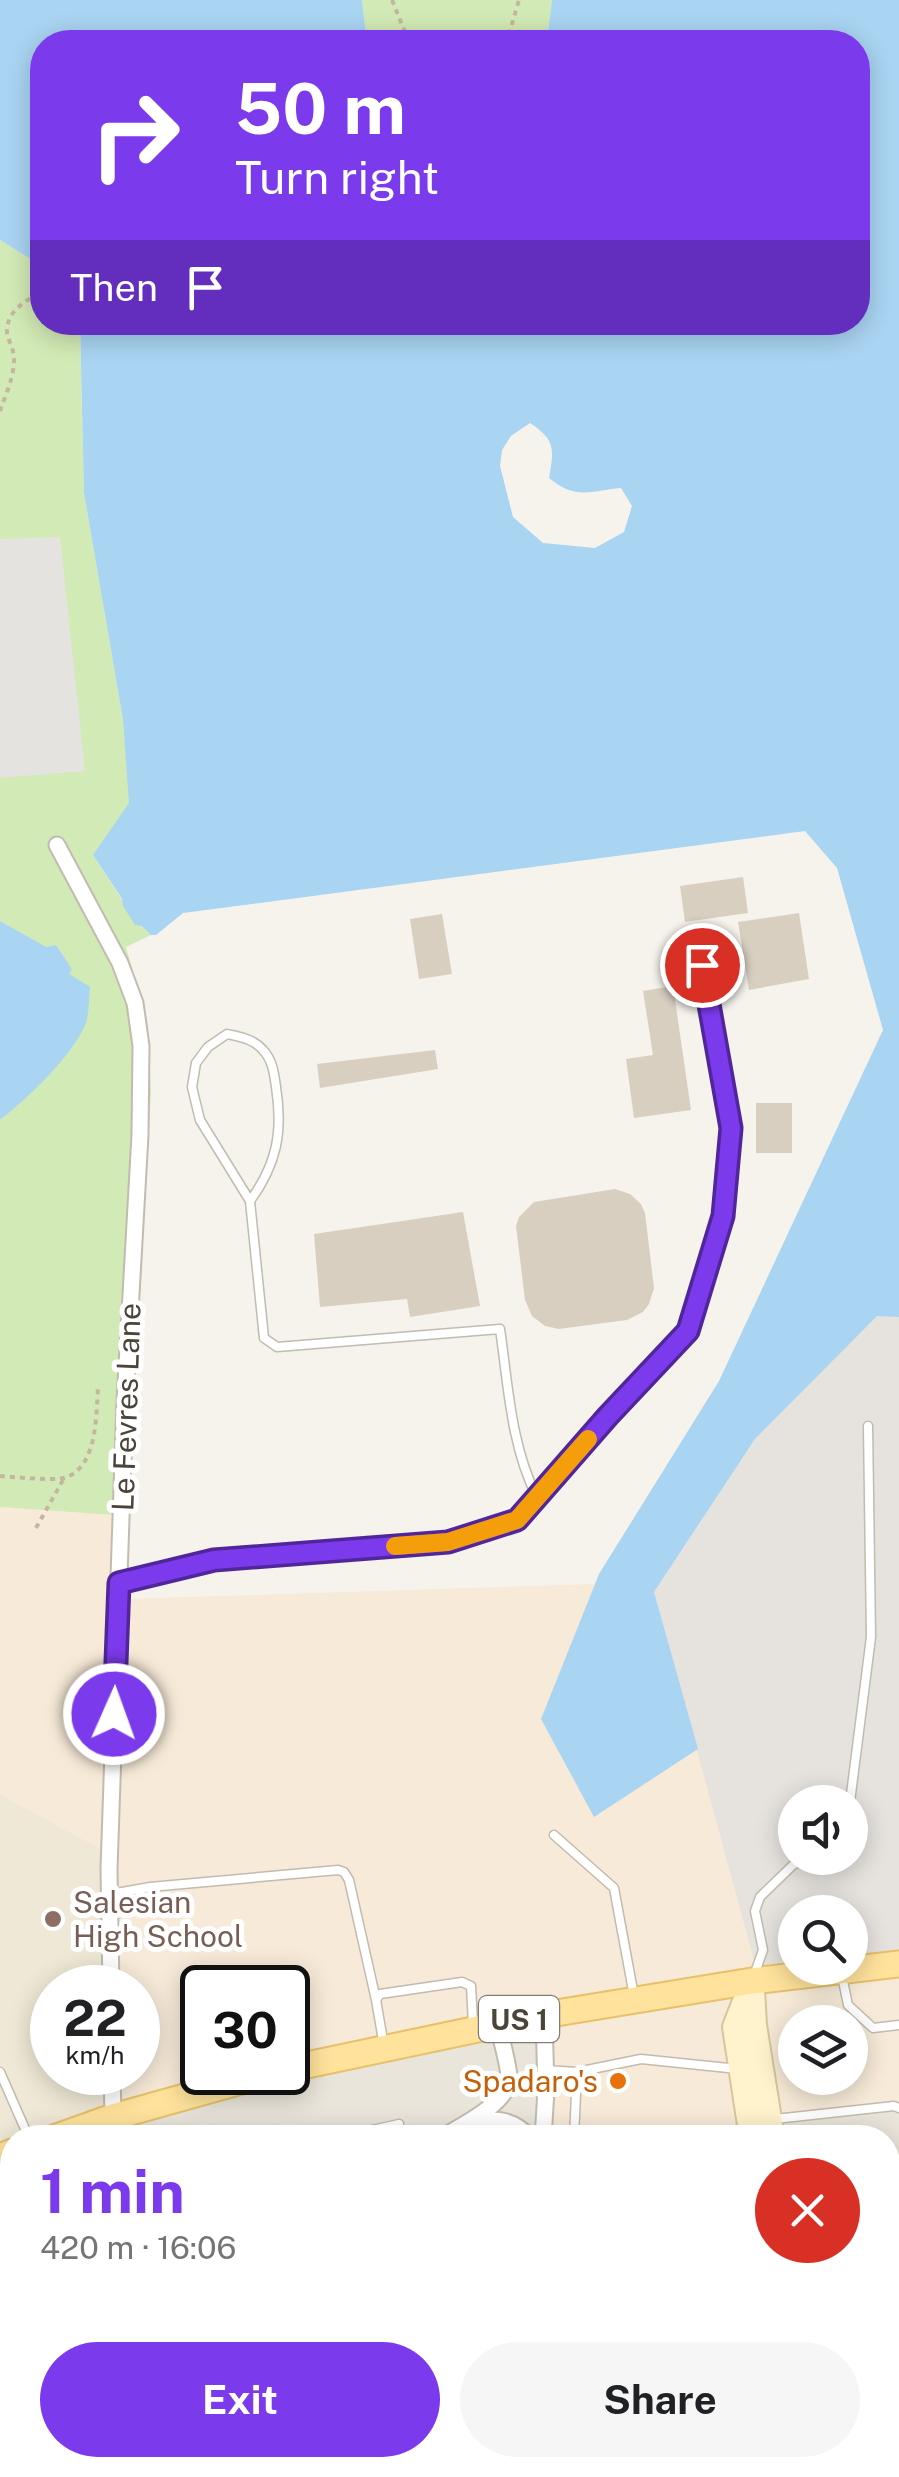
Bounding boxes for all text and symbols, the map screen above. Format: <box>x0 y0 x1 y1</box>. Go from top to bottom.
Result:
text: 50 m <box>235 67 406 150</box>
icon: right <box>70 70 200 200</box>
text: Turn right <box>235 151 439 204</box>
icon: arrive <box>178 260 233 315</box>
text: Then <box>70 265 158 310</box>
pin <box>660 923 745 1008</box>
icon: arrive <box>675 938 730 993</box>
street label: Le Fevres Lane <box>104 1302 148 1512</box>
position arrow <box>62 1662 166 1766</box>
map controls <box>778 1785 868 2095</box>
button: sound <box>778 1785 868 1875</box>
place label: Salesian High School <box>73 1884 243 1954</box>
button: search <box>778 1895 868 1985</box>
marker: Salesian High School <box>42 1908 64 1930</box>
speed limit sign: 30 <box>180 1965 310 2095</box>
text: 22 <box>63 1988 127 2047</box>
road number: US 1 <box>479 1996 559 2042</box>
button: layers <box>778 2005 868 2095</box>
text: km/h <box>66 2040 124 2070</box>
place label: Spadaro's <box>462 2063 598 2099</box>
marker: Spadaro's <box>607 2070 629 2092</box>
text: 1 min <box>40 2156 185 2227</box>
button: close <box>755 2158 860 2263</box>
text: 420 m · 16:06 <box>40 2229 236 2266</box>
button: Exit <box>40 2342 440 2457</box>
button: Share <box>460 2342 860 2457</box>

